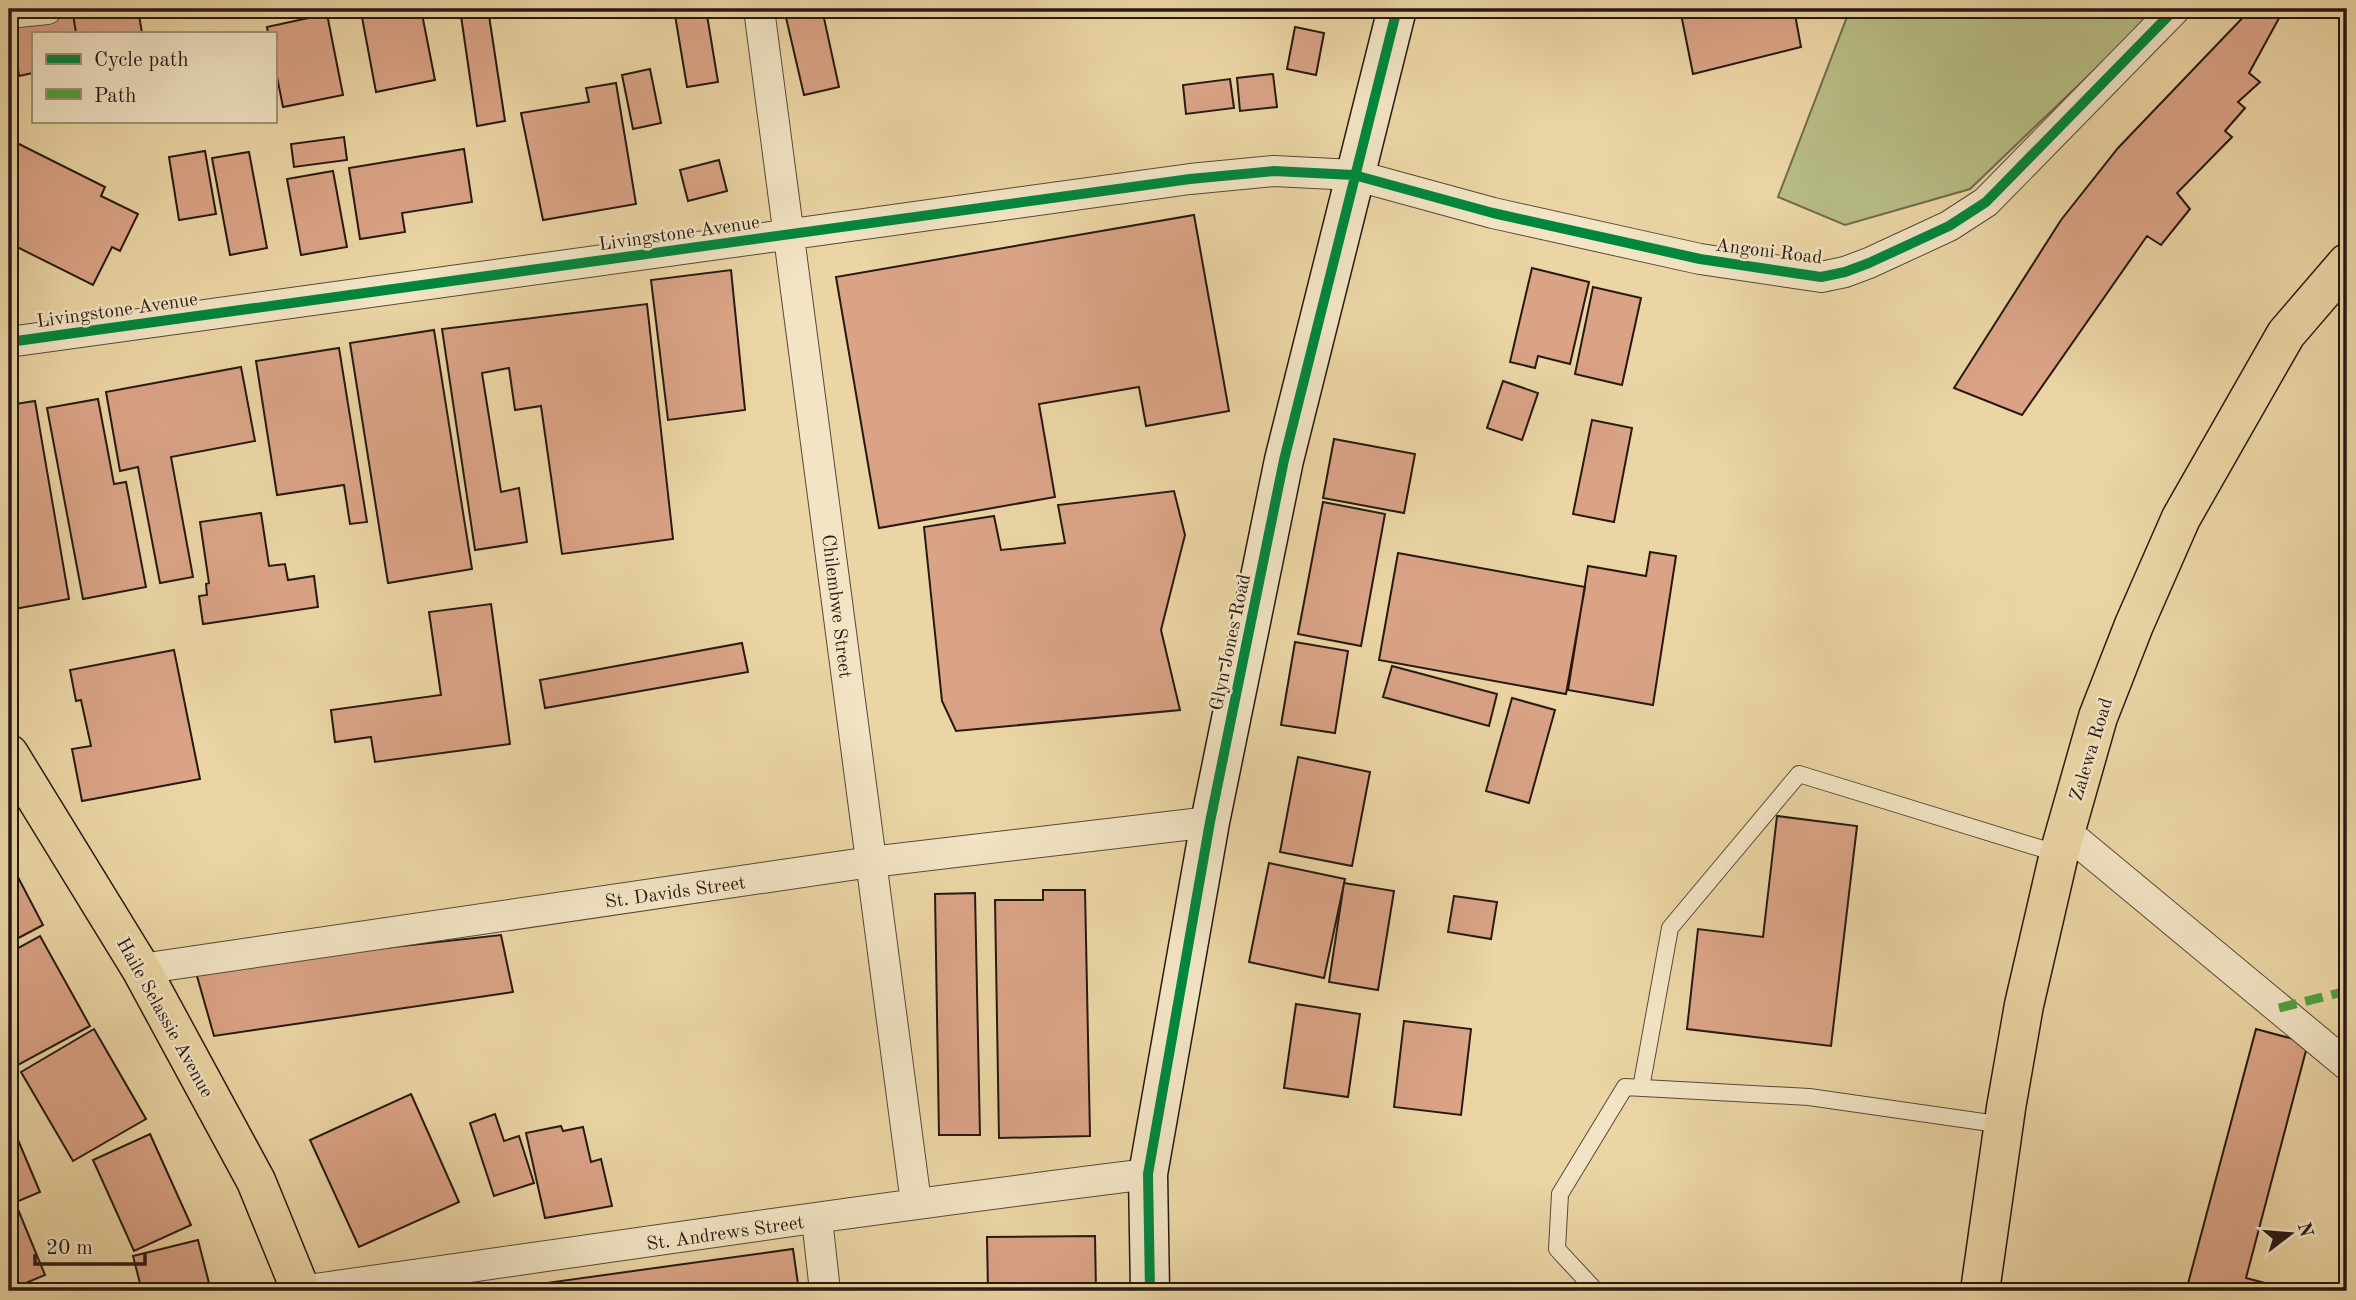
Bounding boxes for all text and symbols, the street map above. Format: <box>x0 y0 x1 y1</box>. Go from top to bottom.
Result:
legend <box>32 32 276 122</box>
text: Cycle path <box>94 50 189 71</box>
text: Path <box>94 86 137 107</box>
street label: Livingstone Avenue <box>598 214 761 255</box>
street label: Angoni Road <box>1714 237 1823 268</box>
street label: Livingstone Avenue <box>36 291 199 332</box>
street label: Chilembwe Street <box>817 533 854 679</box>
street label: Glyn Jones Road <box>1208 572 1255 712</box>
street label: Zalewa Road <box>2068 696 2117 804</box>
street label: St. Davids Street <box>604 874 747 913</box>
street label: Haile Selassie Avenue <box>112 935 216 1101</box>
north arrow <box>2254 1198 2324 1268</box>
street label: St. Andrews Street <box>645 1214 805 1255</box>
text: N <box>2293 1220 2315 1240</box>
scale bar <box>35 1223 145 1267</box>
text: 20 m <box>46 1238 93 1259</box>

